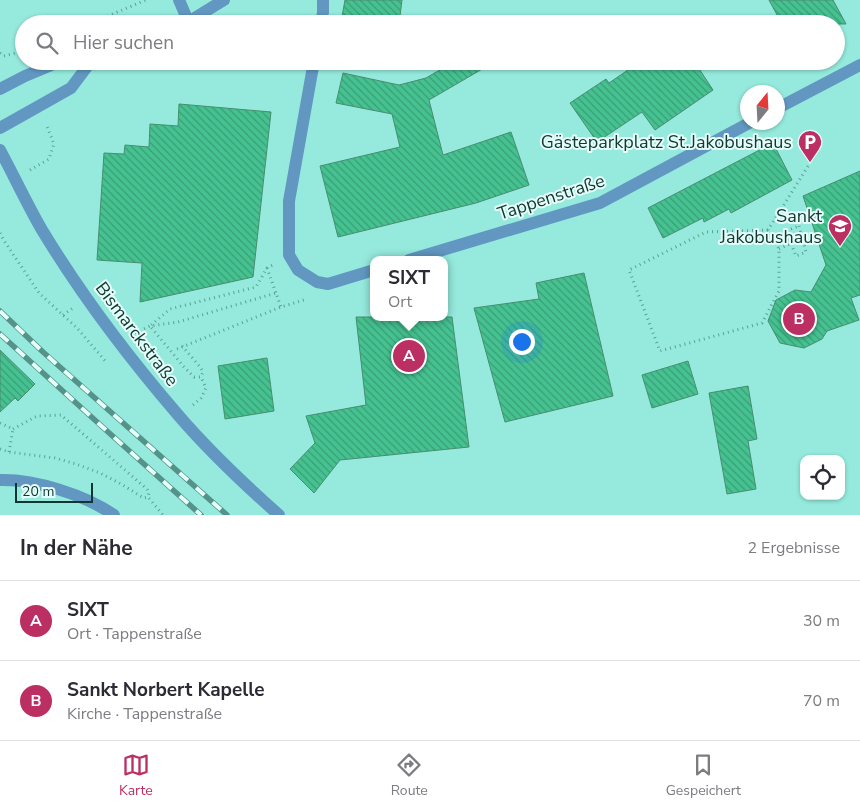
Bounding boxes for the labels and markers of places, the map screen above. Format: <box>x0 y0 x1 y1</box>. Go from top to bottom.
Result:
parking icon: Gästeparkplatz St.Jakobushaus <box>797 129 823 163</box>
place label: Gästeparkplatz St.Jakobushaus <box>541 130 792 154</box>
place label: Sankt Jakobushaus <box>719 204 823 249</box>
school or university icon: Sankt Jakobushaus <box>827 213 853 247</box>
pin: B <box>783 300 815 338</box>
pin: A <box>393 337 425 375</box>

